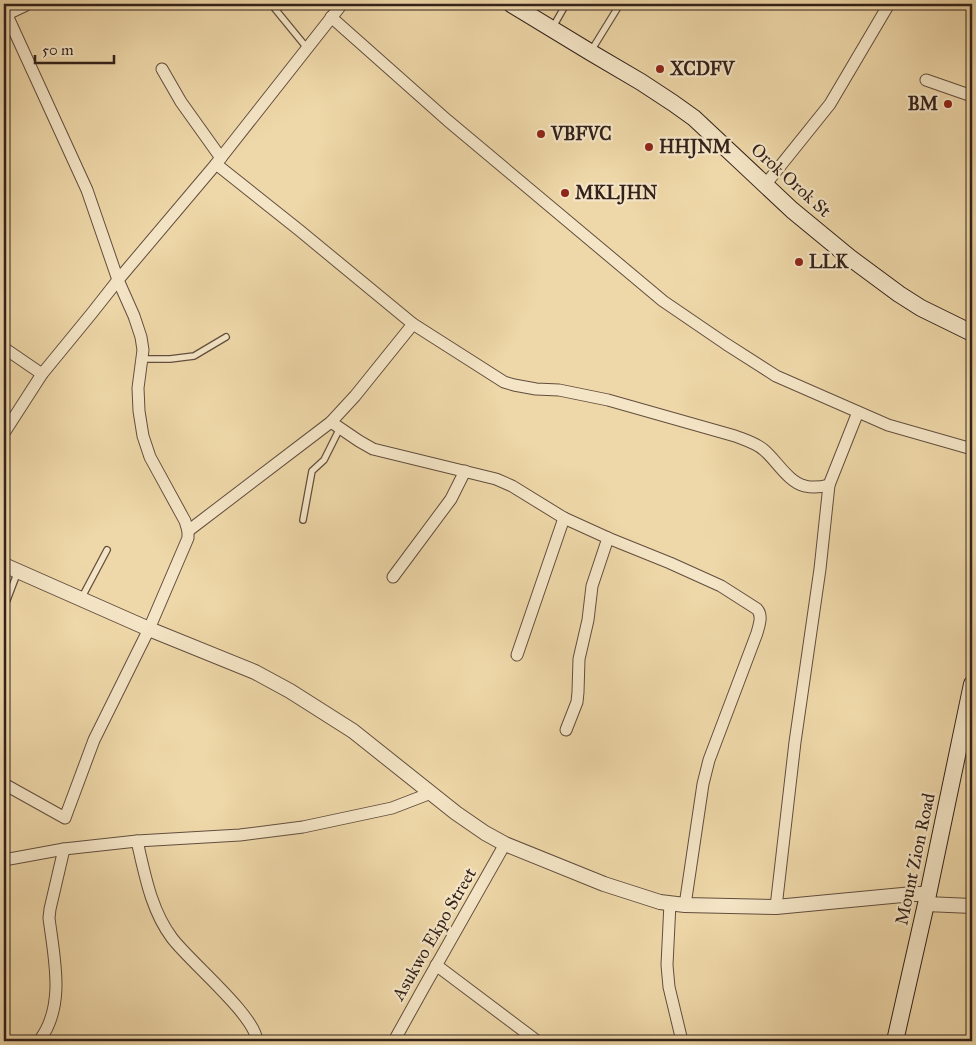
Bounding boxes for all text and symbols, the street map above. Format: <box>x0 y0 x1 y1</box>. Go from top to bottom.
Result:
scale bar <box>35 32 114 64</box>
text: 50 m <box>42 41 74 59</box>
place label: XCDFV <box>669 58 736 80</box>
marker: XCDFV <box>654 63 666 75</box>
place label: BM <box>908 93 938 115</box>
marker: BM <box>942 98 954 110</box>
place label: VBFVC <box>550 123 612 145</box>
marker: VBFVC <box>535 128 547 140</box>
place label: HHJNM <box>659 136 732 159</box>
street label: Orok Orok St <box>746 138 836 222</box>
marker: HHJNM <box>643 141 655 153</box>
place label: MKLJHN <box>575 182 658 205</box>
marker: MKLJHN <box>559 187 571 199</box>
place label: LLK <box>809 251 850 273</box>
marker: LLK <box>793 256 805 268</box>
street label: Mount Zion Road <box>890 791 940 927</box>
street label: Asukwo Ekpo Street <box>387 863 481 1005</box>

